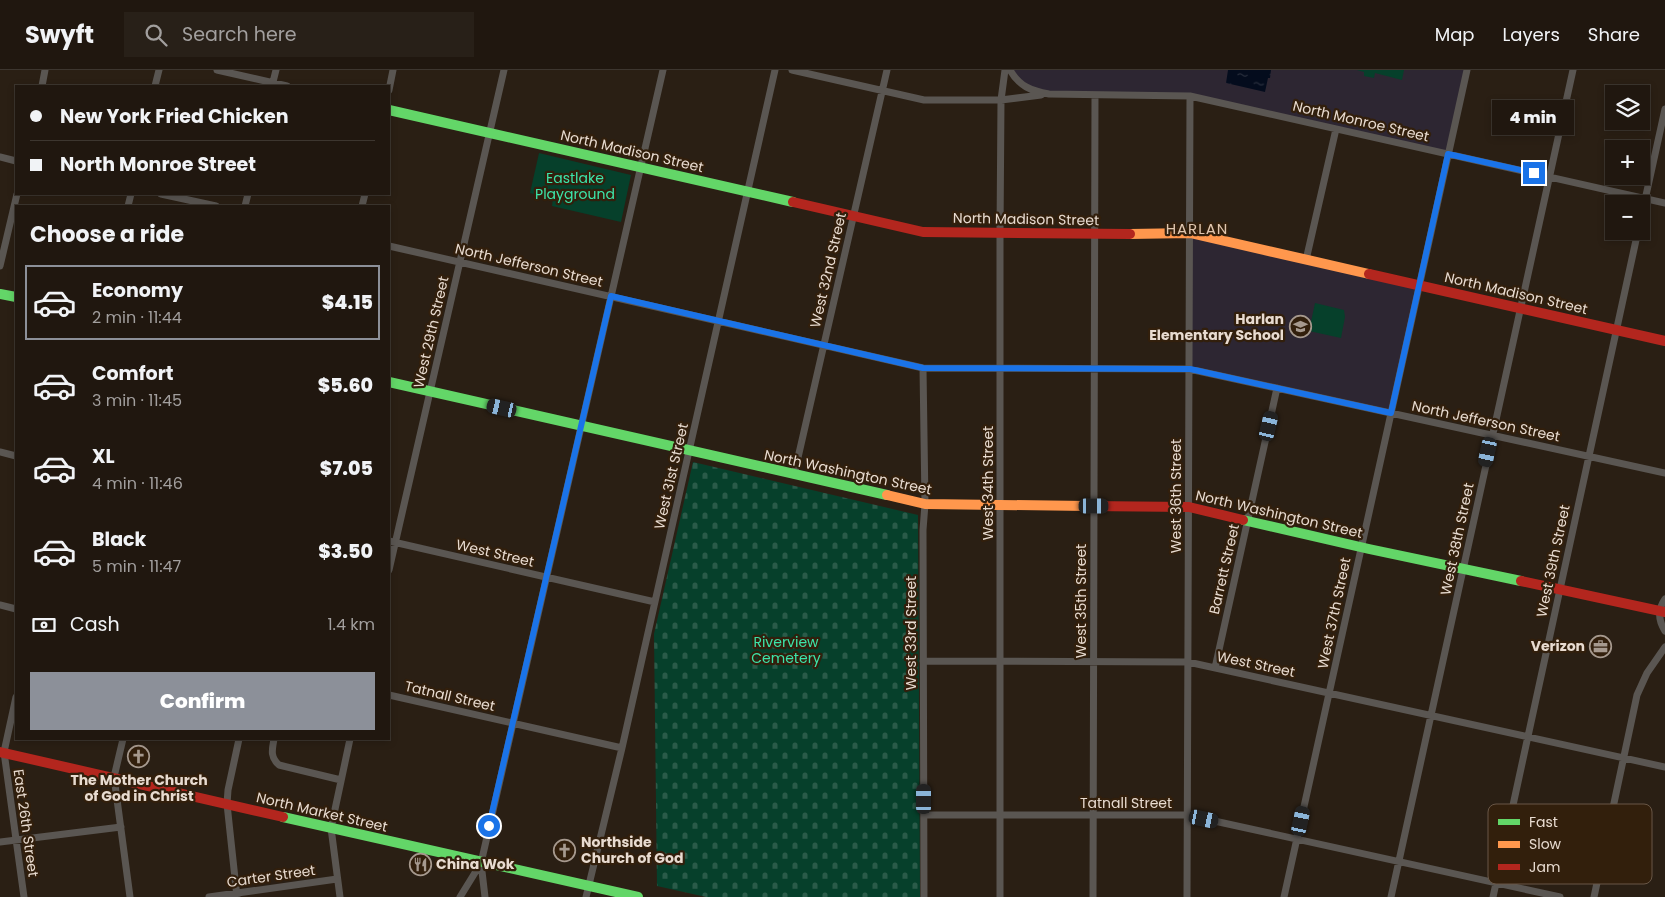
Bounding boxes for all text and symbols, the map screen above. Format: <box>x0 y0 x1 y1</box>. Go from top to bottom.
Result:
search box <box>124 12 474 57</box>
text: Swyft <box>25 18 94 51</box>
icon: search <box>142 21 170 49</box>
text: Search here <box>182 21 297 48</box>
text: Map <box>1435 22 1475 47</box>
text: Layers <box>1503 22 1560 47</box>
text: Share <box>1588 22 1640 47</box>
map controls <box>1605 85 1650 240</box>
button: layers <box>1605 85 1650 130</box>
street label: North Monroe Street <box>1291 96 1431 146</box>
callout: 4 min <box>1493 101 1575 136</box>
text: New York Fried Chicken <box>60 103 289 130</box>
text: 4 min <box>1509 106 1557 129</box>
street label: North Madison Street <box>559 125 705 177</box>
button: + <box>1605 140 1650 185</box>
text: North Monroe Street <box>60 151 256 178</box>
route end <box>1523 162 1545 184</box>
park label: Eastlake Playground <box>535 168 615 204</box>
button: − <box>1605 195 1650 240</box>
street label: North Madison Street <box>953 208 1099 230</box>
street label: West 32nd Street <box>805 210 851 330</box>
district label: HARLAN <box>1166 218 1228 239</box>
text: Choose a ride <box>30 219 184 250</box>
street label: North Jefferson Street <box>453 238 605 292</box>
street label: North Madison Street <box>1443 267 1589 319</box>
street label: West 29th Street <box>408 274 454 390</box>
text: Economy <box>92 277 183 304</box>
icon: car <box>32 280 77 325</box>
text: $4.15 <box>322 289 373 316</box>
text: 2 min · 11:44 <box>92 306 182 329</box>
place label: Harlan Elementary School <box>1149 309 1284 345</box>
school or university icon: Harlan Elementary School <box>1288 315 1312 339</box>
text: Comfort <box>92 360 174 387</box>
icon: car <box>32 363 77 408</box>
text: $5.60 <box>318 372 373 399</box>
text: 3 min · 11:45 <box>92 389 182 412</box>
street label: North Jefferson Street <box>1410 396 1562 446</box>
car <box>485 397 518 419</box>
car <box>1258 410 1279 442</box>
street label: West 31st Street <box>649 421 693 531</box>
street label: West 34th Street <box>978 426 998 540</box>
car <box>1477 436 1498 468</box>
street label: West 36th Street <box>1166 439 1186 553</box>
text: XL <box>92 443 115 470</box>
street label: North Washington Street <box>762 444 934 500</box>
icon: car <box>32 446 77 491</box>
text: $7.05 <box>320 455 373 482</box>
text: 4 min · 11:46 <box>92 472 183 495</box>
street label: West 38th Street <box>1435 481 1479 597</box>
street label: North Washington Street <box>1194 485 1364 543</box>
car <box>1079 499 1109 514</box>
street label: West 39th Street <box>1531 503 1575 619</box>
street label: Barrett Street <box>1204 522 1244 616</box>
text: Black <box>92 526 146 553</box>
icon: car <box>32 529 77 574</box>
street label: West Street <box>454 534 536 572</box>
text: $3.50 <box>318 538 373 565</box>
street label: West 35th Street <box>1071 544 1091 658</box>
text: 5 min · 11:47 <box>92 555 181 578</box>
street label: West 37th Street <box>1312 556 1356 670</box>
street label: West 33rd Street <box>901 576 921 690</box>
icon: cash <box>30 611 58 639</box>
text: Cash <box>70 611 120 638</box>
text: 1.4 km <box>327 613 375 636</box>
park label: Riverview Cemetery <box>751 632 821 668</box>
office icon: Verizon <box>1589 634 1613 658</box>
place label: Verizon <box>1531 636 1585 656</box>
street label: West Street <box>1215 646 1297 682</box>
button: Confirm <box>30 672 375 730</box>
street label: Tatnall Street <box>403 676 497 716</box>
church icon: The Mother Church of God in Christ <box>127 745 151 769</box>
street label: East 26th Street <box>9 768 43 878</box>
place label: The Mother Church of God in Christ <box>70 770 208 806</box>
car <box>916 784 931 814</box>
street label: North Market Street <box>254 787 390 837</box>
street label: Tatnall Street <box>1080 793 1172 813</box>
legend <box>1488 804 1652 884</box>
car <box>1290 805 1311 837</box>
car <box>1187 809 1220 829</box>
text: Fast <box>1529 812 1558 832</box>
route start <box>478 815 500 837</box>
place label: Northside Church of God <box>581 832 683 868</box>
text: Slow <box>1529 834 1562 854</box>
church icon: Northside Church of God <box>553 838 577 862</box>
restaurant icon: China Wok <box>408 852 432 876</box>
place label: China Wok <box>436 854 515 874</box>
text: Jam <box>1529 857 1560 877</box>
street label: Carter Street <box>225 860 317 892</box>

